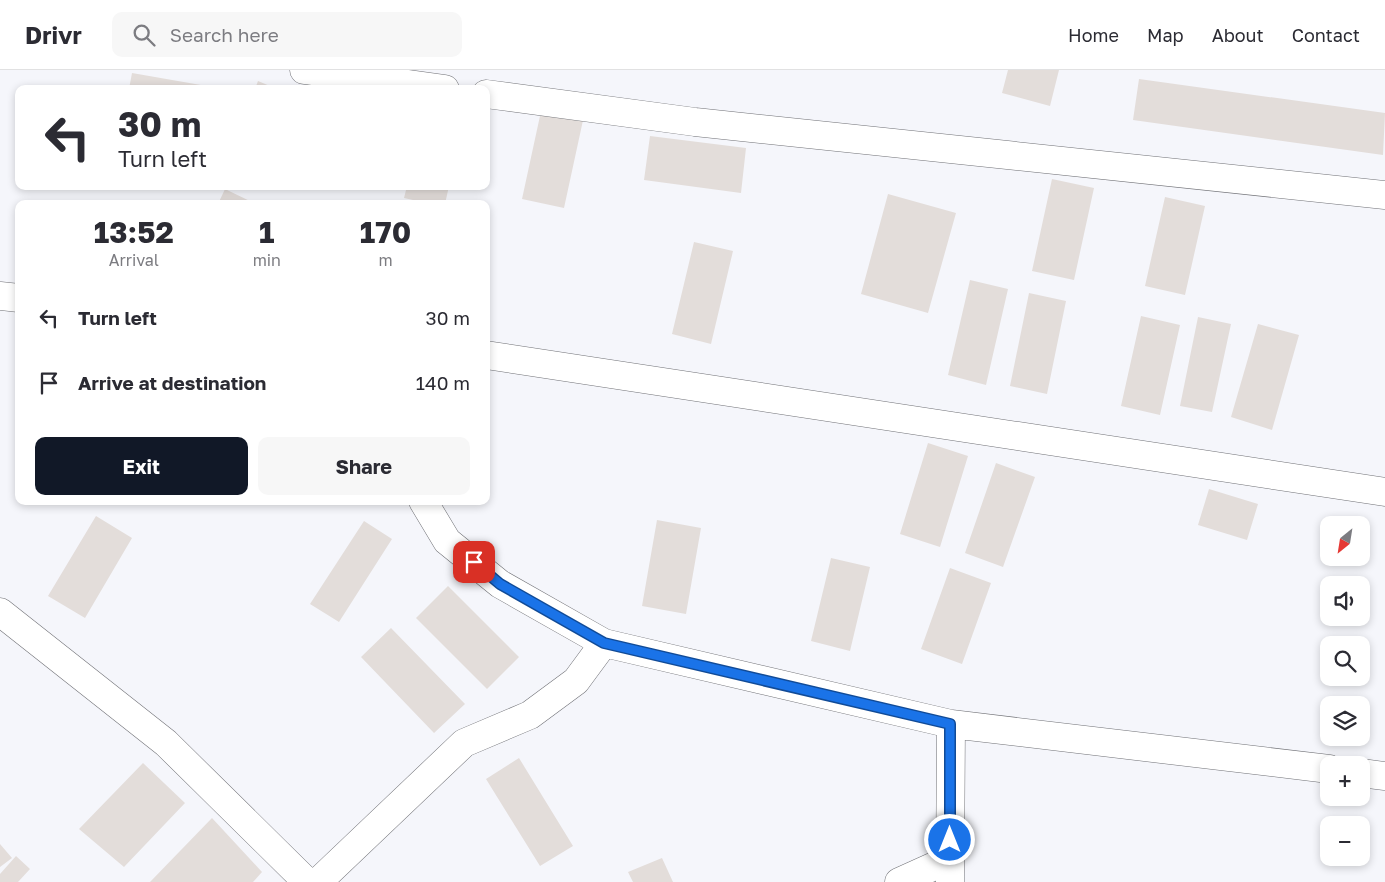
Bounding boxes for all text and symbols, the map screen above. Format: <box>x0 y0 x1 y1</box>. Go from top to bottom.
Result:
search box <box>112 12 462 57</box>
text: Drivr <box>25 20 82 49</box>
icon: search <box>130 21 158 49</box>
text: Search here <box>170 23 279 46</box>
text: Home <box>1068 24 1119 46</box>
text: Map <box>1147 24 1184 46</box>
text: About <box>1212 24 1264 46</box>
text: Contact <box>1292 24 1360 46</box>
text: 30 m <box>118 103 201 145</box>
icon: left <box>35 105 100 170</box>
text: Turn left <box>118 145 207 172</box>
text: 13:52 <box>94 214 174 250</box>
text: 1 <box>259 214 275 250</box>
text: 170 <box>360 214 411 250</box>
text: Arrival <box>109 250 159 270</box>
text: min <box>253 250 281 270</box>
text: m <box>378 250 393 270</box>
icon: left <box>35 304 63 332</box>
text: Turn left <box>78 306 157 329</box>
text: 30 m <box>426 306 470 329</box>
icon: arrive <box>35 369 63 397</box>
text: Arrive at destination <box>78 371 266 394</box>
text: 140 m <box>416 371 470 394</box>
button: Exit <box>35 437 248 495</box>
button: Share <box>258 437 470 495</box>
north arrow <box>1320 516 1370 566</box>
map controls <box>1320 516 1370 866</box>
pin <box>453 541 495 583</box>
icon: arrive <box>460 548 488 576</box>
button: sound <box>1320 576 1370 626</box>
button: search <box>1320 636 1370 686</box>
button: layers <box>1320 696 1370 746</box>
button: + <box>1320 756 1370 806</box>
position arrow <box>923 813 975 865</box>
button: − <box>1320 816 1370 866</box>

